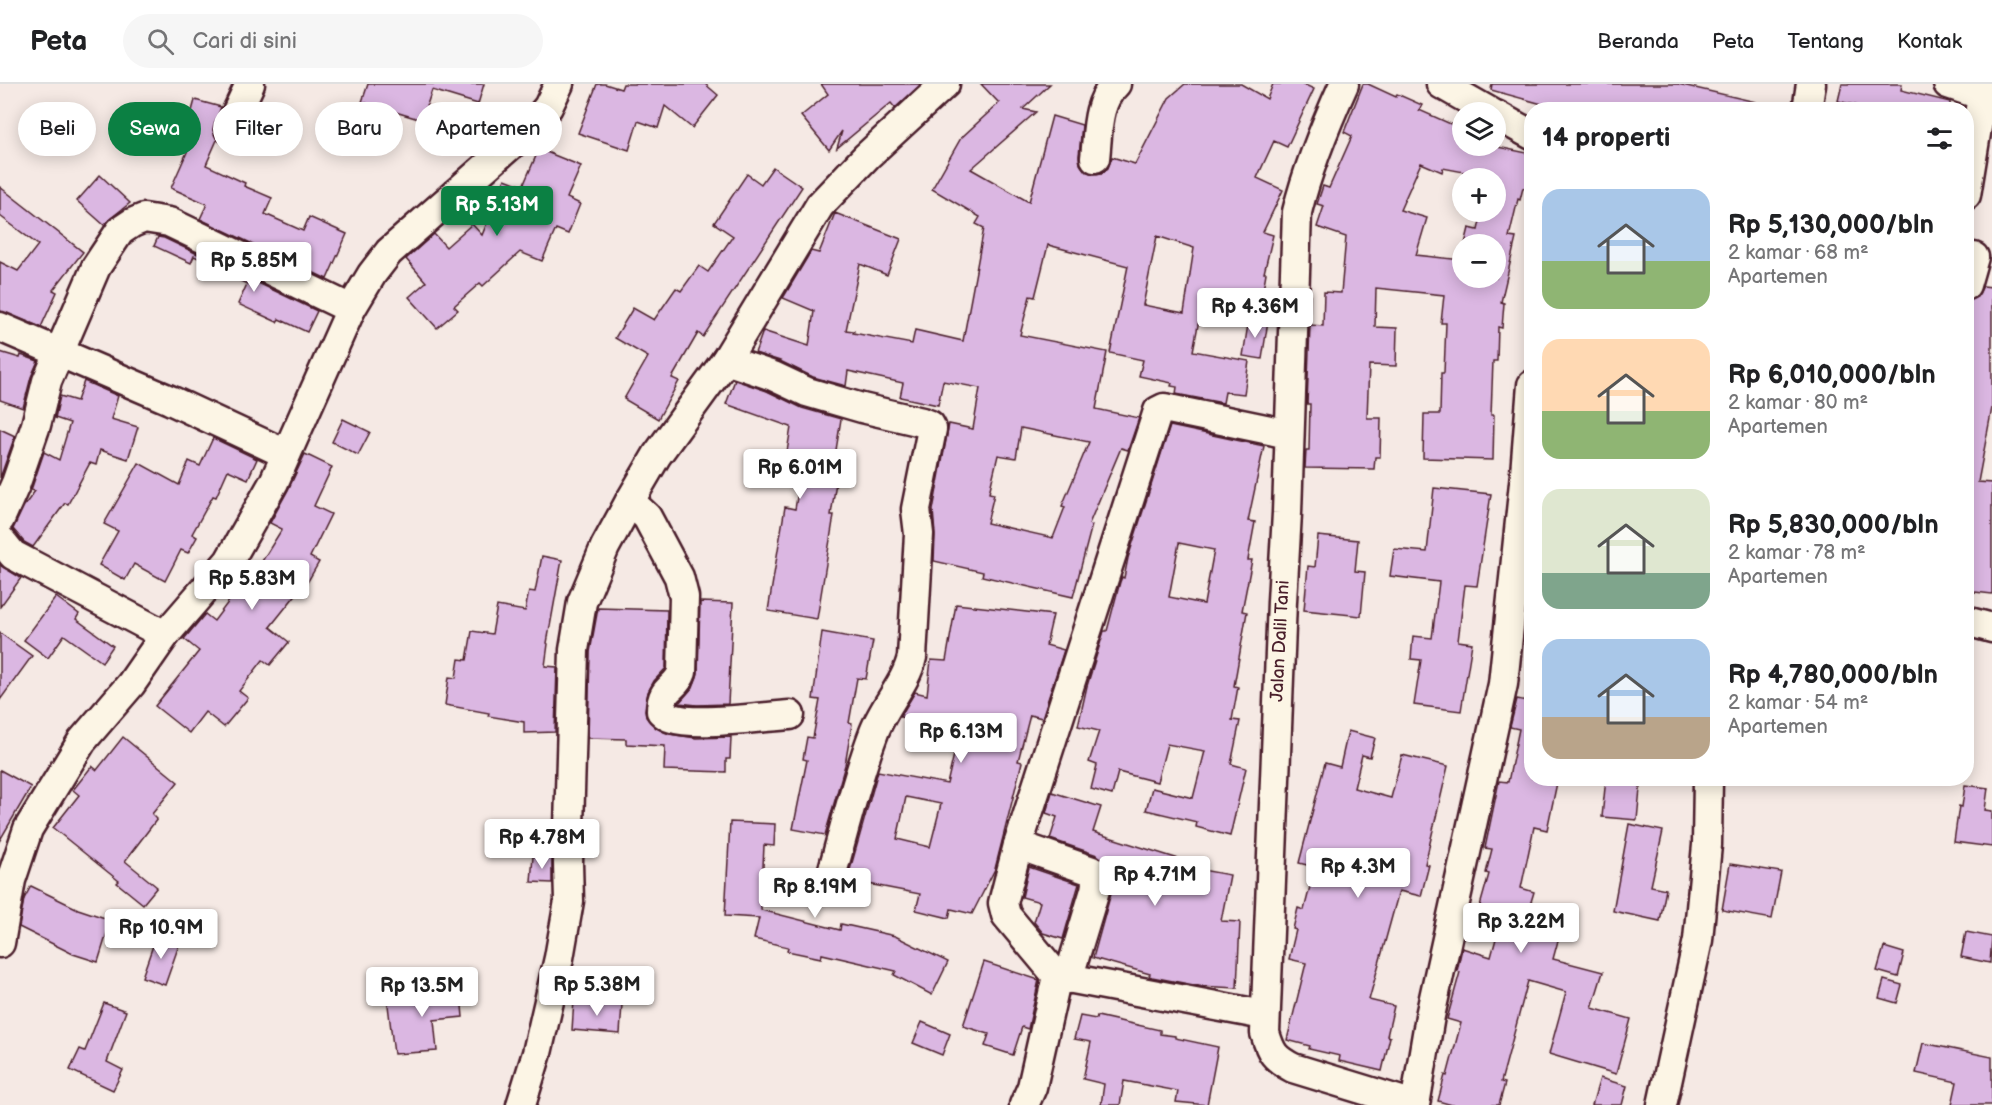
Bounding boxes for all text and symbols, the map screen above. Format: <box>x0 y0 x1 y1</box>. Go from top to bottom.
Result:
search box <box>123 14 543 68</box>
text: Peta <box>30 25 87 58</box>
icon: search <box>144 25 177 58</box>
text: Cari di sini <box>192 28 297 55</box>
text: Beranda <box>1597 29 1679 54</box>
text: Peta <box>1712 29 1755 54</box>
text: Tentang <box>1788 29 1864 54</box>
text: Kontak <box>1897 29 1962 54</box>
chip: Beli <box>18 102 96 156</box>
chip: Sewa <box>108 102 201 156</box>
chip: Filter <box>213 102 303 156</box>
chip: Baru <box>315 102 403 156</box>
chip: Apartemen <box>415 102 562 156</box>
map controls <box>1452 102 1506 288</box>
button: layers <box>1452 102 1506 156</box>
icon: filters <box>1923 122 1956 155</box>
text: 14 properti <box>1542 123 1671 154</box>
button: + <box>1452 168 1506 222</box>
pin: Rp 5.13M <box>435 186 559 237</box>
text: Rp 5.13M <box>455 193 539 217</box>
text: Rp 5,130,000/bln <box>1728 210 1934 241</box>
icon: home <box>1590 213 1662 285</box>
button: − <box>1452 234 1506 288</box>
text: 2 kamar · 68 m² <box>1728 241 1869 265</box>
pin: Rp 5.85M <box>192 242 316 293</box>
text: Rp 5.85M <box>210 249 298 273</box>
text: Apartemen <box>1728 265 1828 289</box>
pin: Rp 4.36M <box>1193 288 1317 339</box>
text: Rp 4.36M <box>1211 295 1299 319</box>
text: Rp 6,010,000/bln <box>1728 360 1936 391</box>
icon: home <box>1590 363 1662 435</box>
text: 2 kamar · 80 m² <box>1728 391 1868 415</box>
text: Apartemen <box>1728 415 1828 439</box>
pin: Rp 6.01M <box>738 449 862 500</box>
text: Rp 6.01M <box>757 456 843 480</box>
text: Rp 5,830,000/bln <box>1728 510 1939 541</box>
icon: home <box>1590 513 1662 585</box>
text: 2 kamar · 78 m² <box>1728 541 1866 565</box>
pin: Rp 5.83M <box>190 560 314 611</box>
text: Apartemen <box>1728 565 1828 589</box>
text: Rp 5.83M <box>208 567 296 591</box>
street label: Jalan Dalil Tani <box>1266 580 1294 702</box>
text: Rp 4,780,000/bln <box>1728 660 1938 691</box>
icon: home <box>1590 663 1662 735</box>
text: 2 kamar · 54 m² <box>1728 691 1868 715</box>
pin: Rp 6.13M <box>899 713 1023 764</box>
text: Apartemen <box>1728 715 1828 739</box>
text: Rp 6.13M <box>919 720 1003 744</box>
pin: Rp 4.78M <box>480 819 604 870</box>
text: Rp 4.78M <box>498 826 586 850</box>
pin: Rp 4.3M <box>1303 848 1413 899</box>
text: Rp 4.3M <box>1320 855 1396 879</box>
pin: Rp 4.71M <box>1093 856 1217 907</box>
text: Rp 4.71M <box>1113 863 1197 887</box>
pin: Rp 8.19M <box>753 868 877 919</box>
text: Rp 8.19M <box>773 875 857 899</box>
pin: Rp 3.22M <box>1459 903 1583 954</box>
pin: Rp 10.9M <box>99 909 223 960</box>
text: Rp 3.22M <box>1477 910 1565 934</box>
text: Rp 10.9M <box>119 916 203 940</box>
pin: Rp 5.38M <box>535 966 659 1017</box>
pin: Rp 13.5M <box>360 967 484 1018</box>
text: Rp 5.38M <box>553 973 641 997</box>
text: Rp 13.5M <box>380 974 464 998</box>

